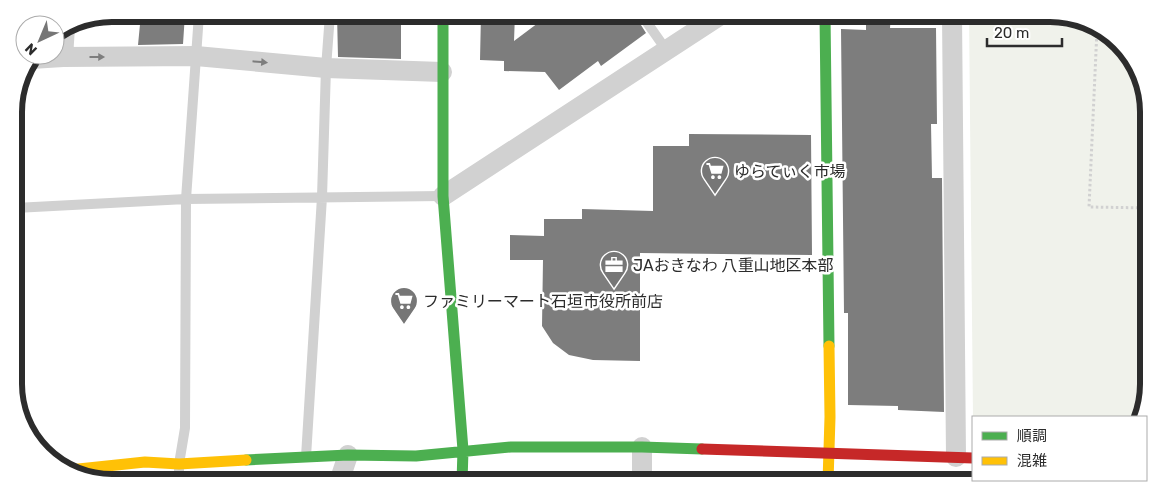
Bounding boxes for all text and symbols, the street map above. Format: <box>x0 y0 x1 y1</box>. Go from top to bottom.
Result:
north arrow <box>15 15 65 65</box>
scale bar <box>987 15 1062 47</box>
text: 20 m <box>994 24 1029 42</box>
text: N <box>22 39 41 59</box>
one-way arrow <box>90 53 106 61</box>
one-way arrow <box>252 58 268 66</box>
supermarket icon: ゆらてぃく市場 <box>700 156 730 195</box>
place label: ゆらてぃく市場 <box>734 162 846 181</box>
office icon: JAおきなわ 八重山地区本部 <box>599 250 629 289</box>
place label: JAおきなわ 八重山地区本部 <box>633 256 834 275</box>
supermarket icon: ファミリーマート石垣市役所前店 <box>389 286 419 325</box>
place label: ファミリーマート石垣市役所前店 <box>423 292 663 311</box>
legend <box>972 416 1147 481</box>
text: 順調 <box>1017 427 1047 445</box>
text: 混雑 <box>1017 452 1047 470</box>

